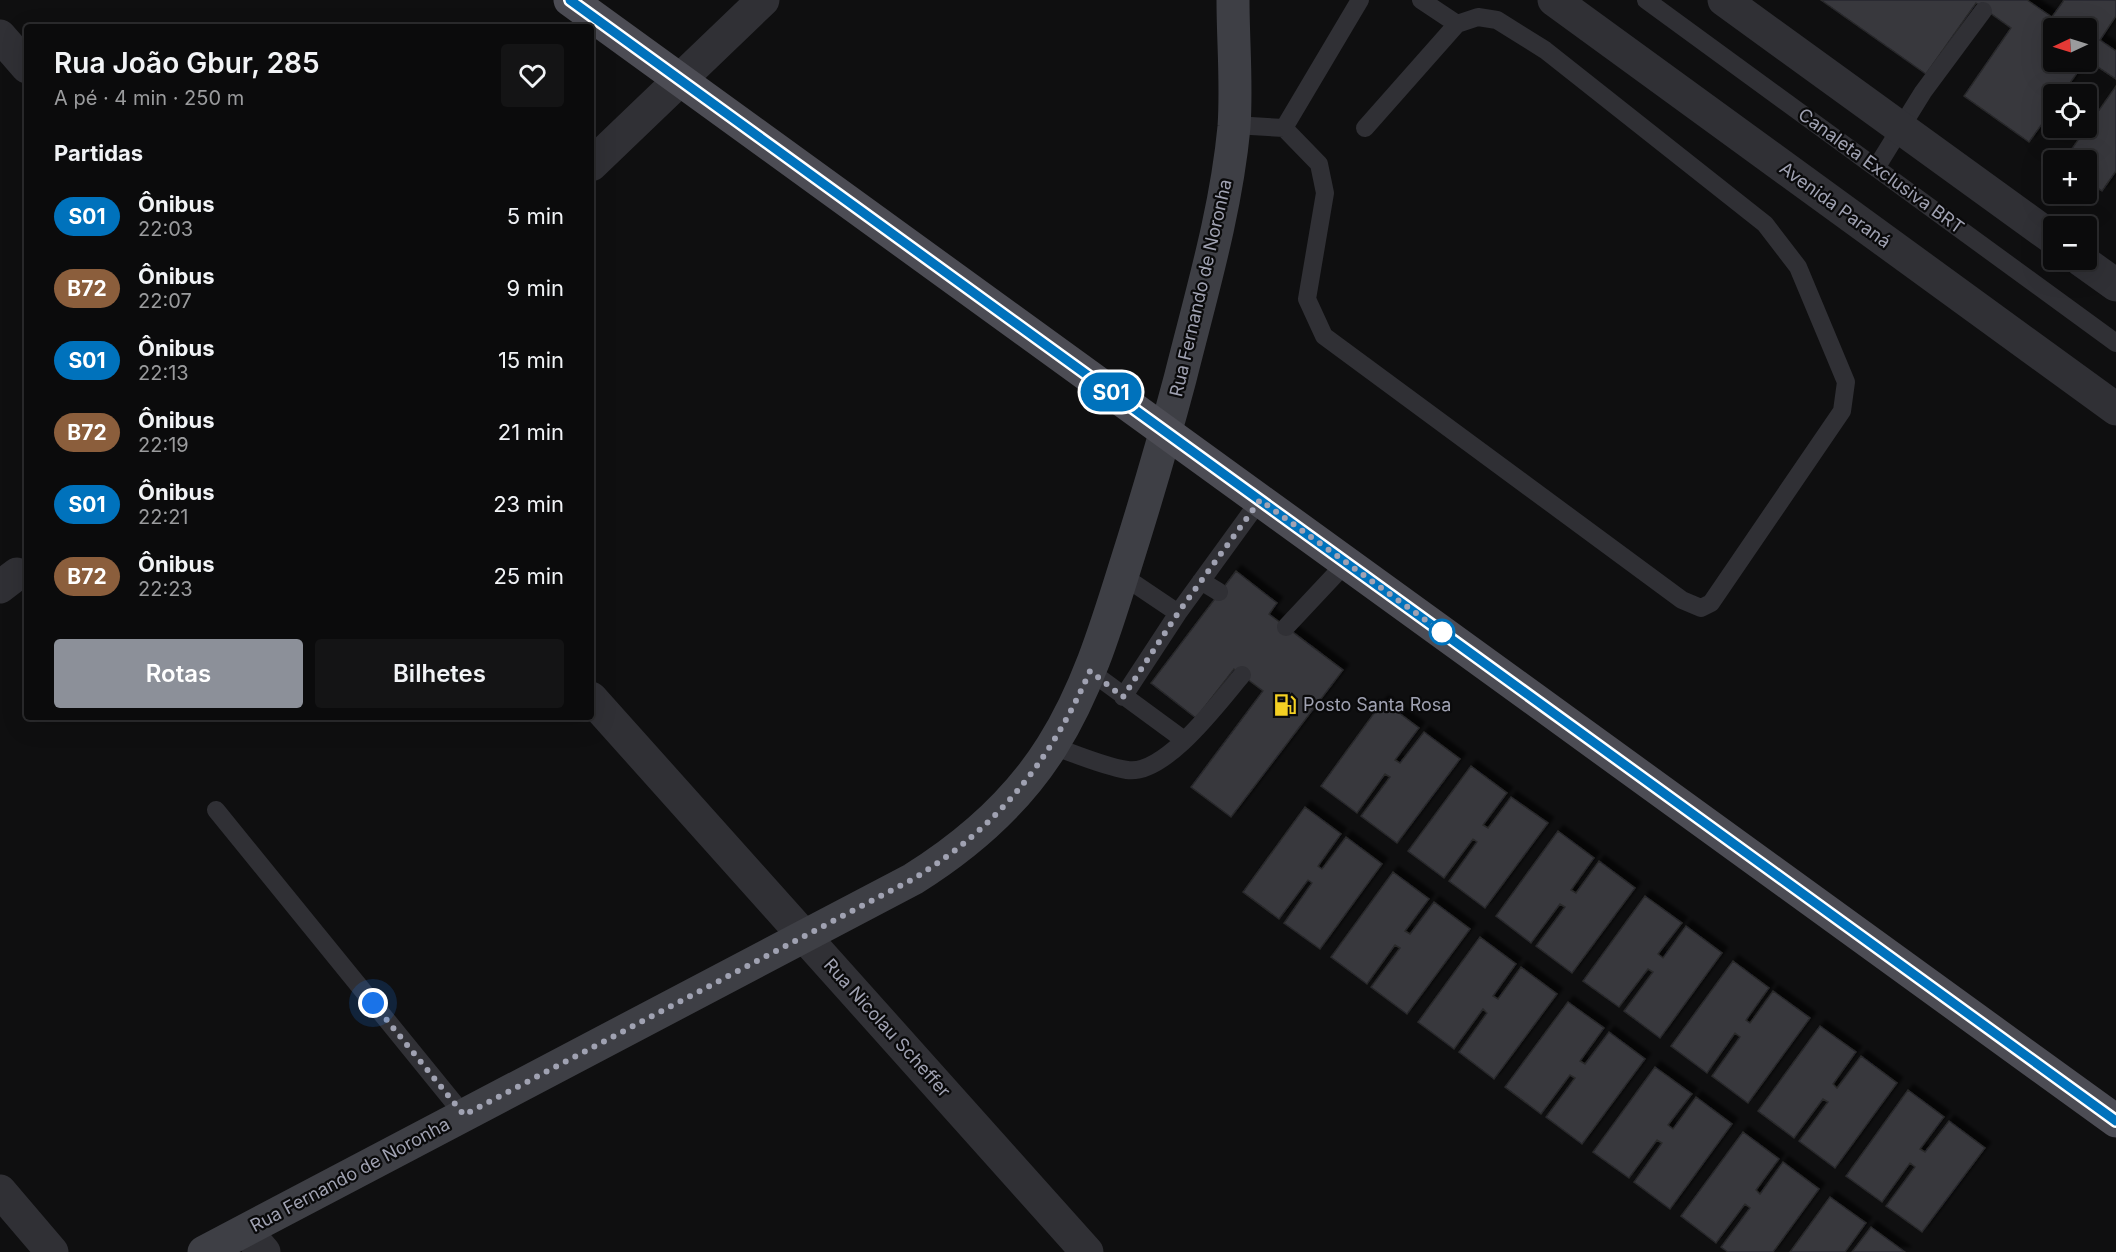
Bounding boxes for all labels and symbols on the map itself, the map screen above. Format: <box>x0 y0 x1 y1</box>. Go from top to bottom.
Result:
north arrow <box>2043 18 2097 72</box>
street label: Canaleta Exclusiva BRT <box>1794 103 1968 238</box>
street label: Avenida Paraná <box>1776 157 1895 252</box>
street label: Rua Fernando de Noronha <box>1165 177 1236 399</box>
line badge: S01 <box>1076 372 1146 412</box>
unlabelled marker <box>1429 619 1455 645</box>
fuel station icon: Posto Santa Rosa <box>1272 692 1298 718</box>
place label: Posto Santa Rosa <box>1303 694 1451 715</box>
street label: Rua Nicolau Scheffer <box>820 954 955 1101</box>
your location <box>358 988 388 1018</box>
street label: Rua Fernando de Noronha <box>247 1113 453 1236</box>

